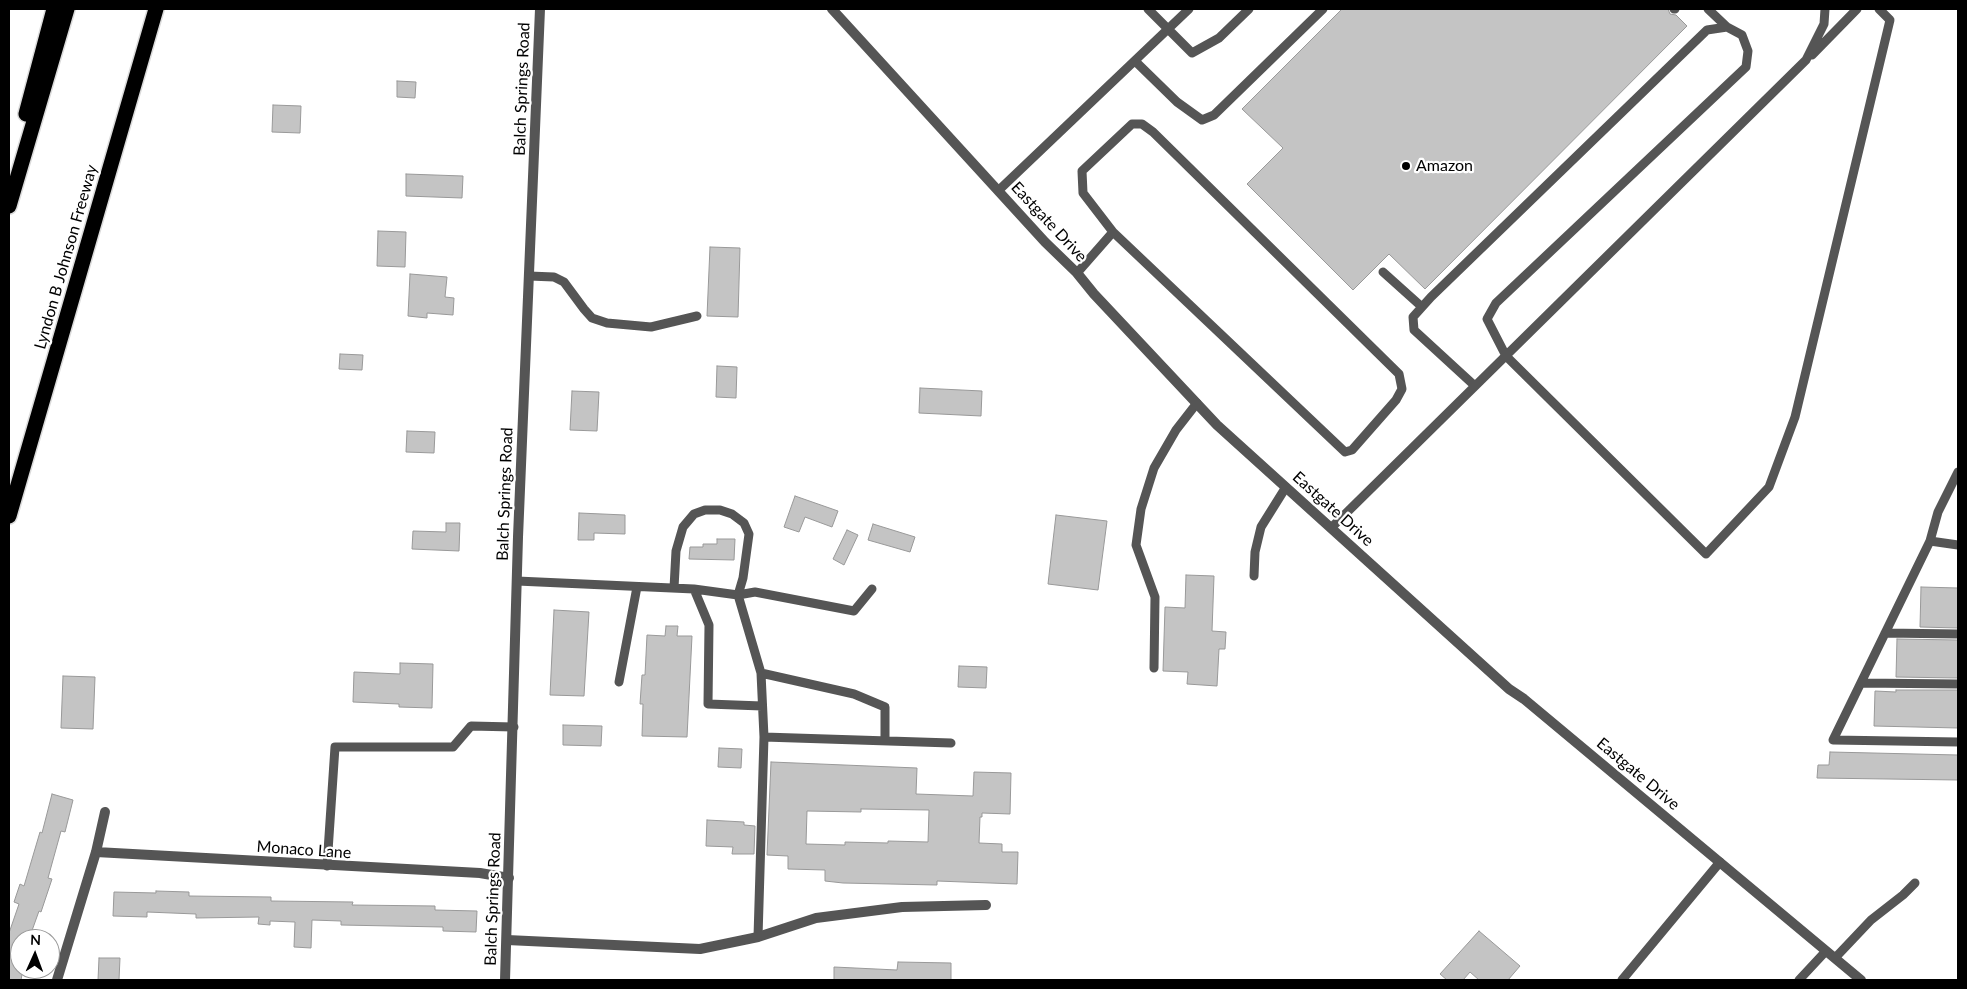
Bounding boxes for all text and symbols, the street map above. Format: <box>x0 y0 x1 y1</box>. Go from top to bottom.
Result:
street label: Balch Springs Road <box>510 22 534 156</box>
place label: Amazon <box>1416 156 1473 176</box>
marker: Amazon <box>1400 160 1412 172</box>
street label: Lyndon B Johnson Freeway <box>30 163 102 351</box>
street label: Eastgate Drive <box>1007 178 1091 266</box>
street label: Balch Springs Road <box>493 427 517 561</box>
street label: Eastgate Drive <box>1289 468 1377 550</box>
street label: Eastgate Drive <box>1593 734 1683 814</box>
street label: Balch Springs Road <box>481 832 505 966</box>
street label: Monaco Lane <box>256 837 352 863</box>
north arrow <box>10 929 60 979</box>
text: N <box>30 931 41 948</box>

